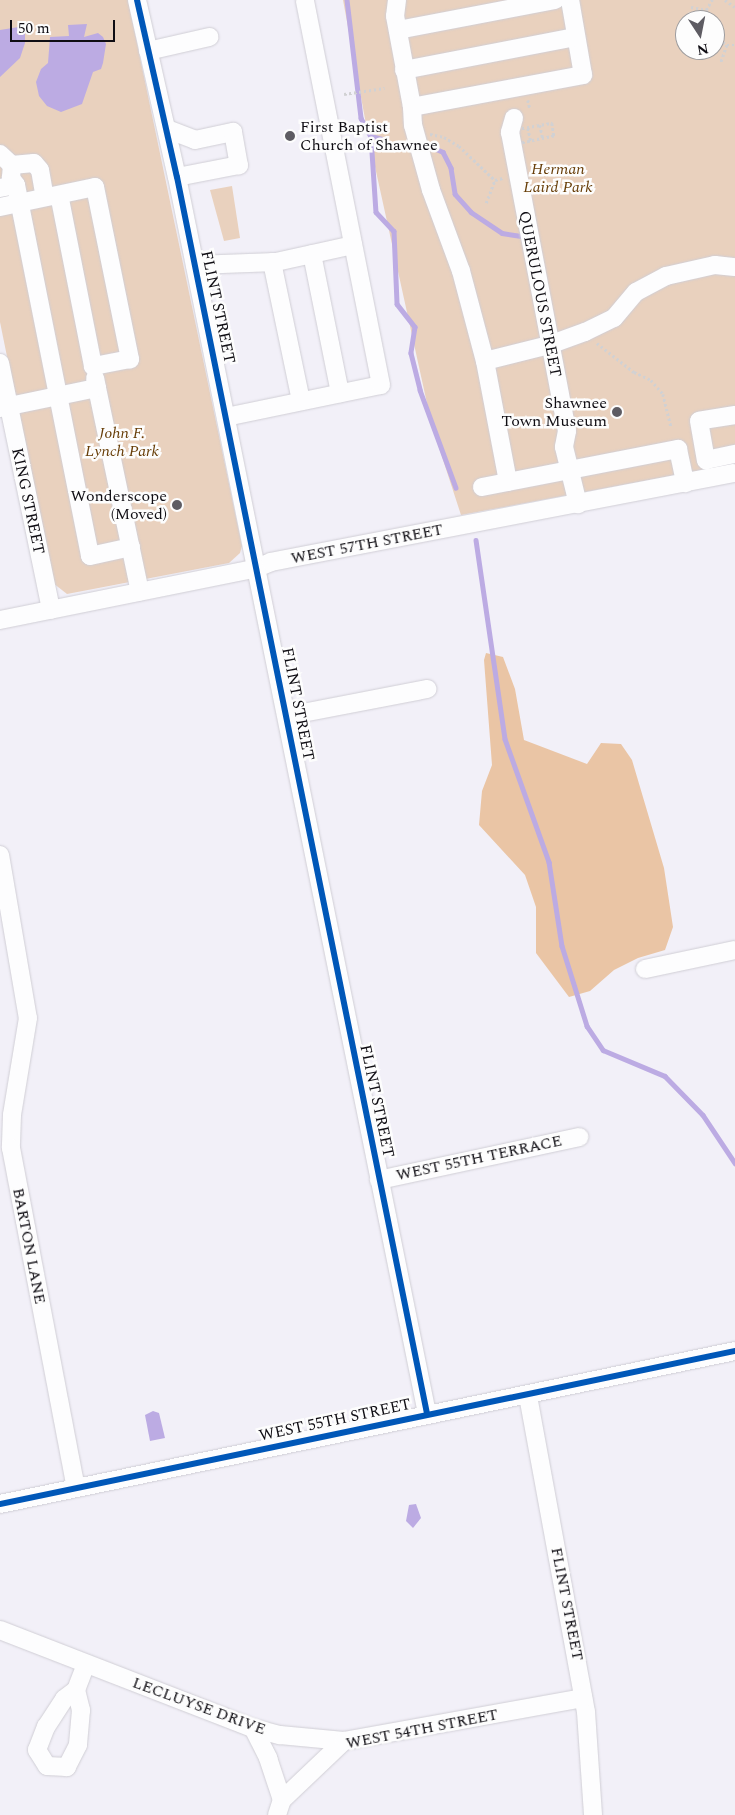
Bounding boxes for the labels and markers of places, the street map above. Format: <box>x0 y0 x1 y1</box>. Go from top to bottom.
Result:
place label: First Baptist Church of Shawnee <box>300 117 438 155</box>
marker: First Baptist Church of Shawnee <box>284 130 296 142</box>
place label: Shawnee Town Museum <box>501 393 607 431</box>
marker: Shawnee Town Museum <box>611 406 623 418</box>
place label: Wonderscope (Moved) <box>71 486 167 524</box>
marker: Wonderscope (Moved) <box>171 499 183 511</box>

